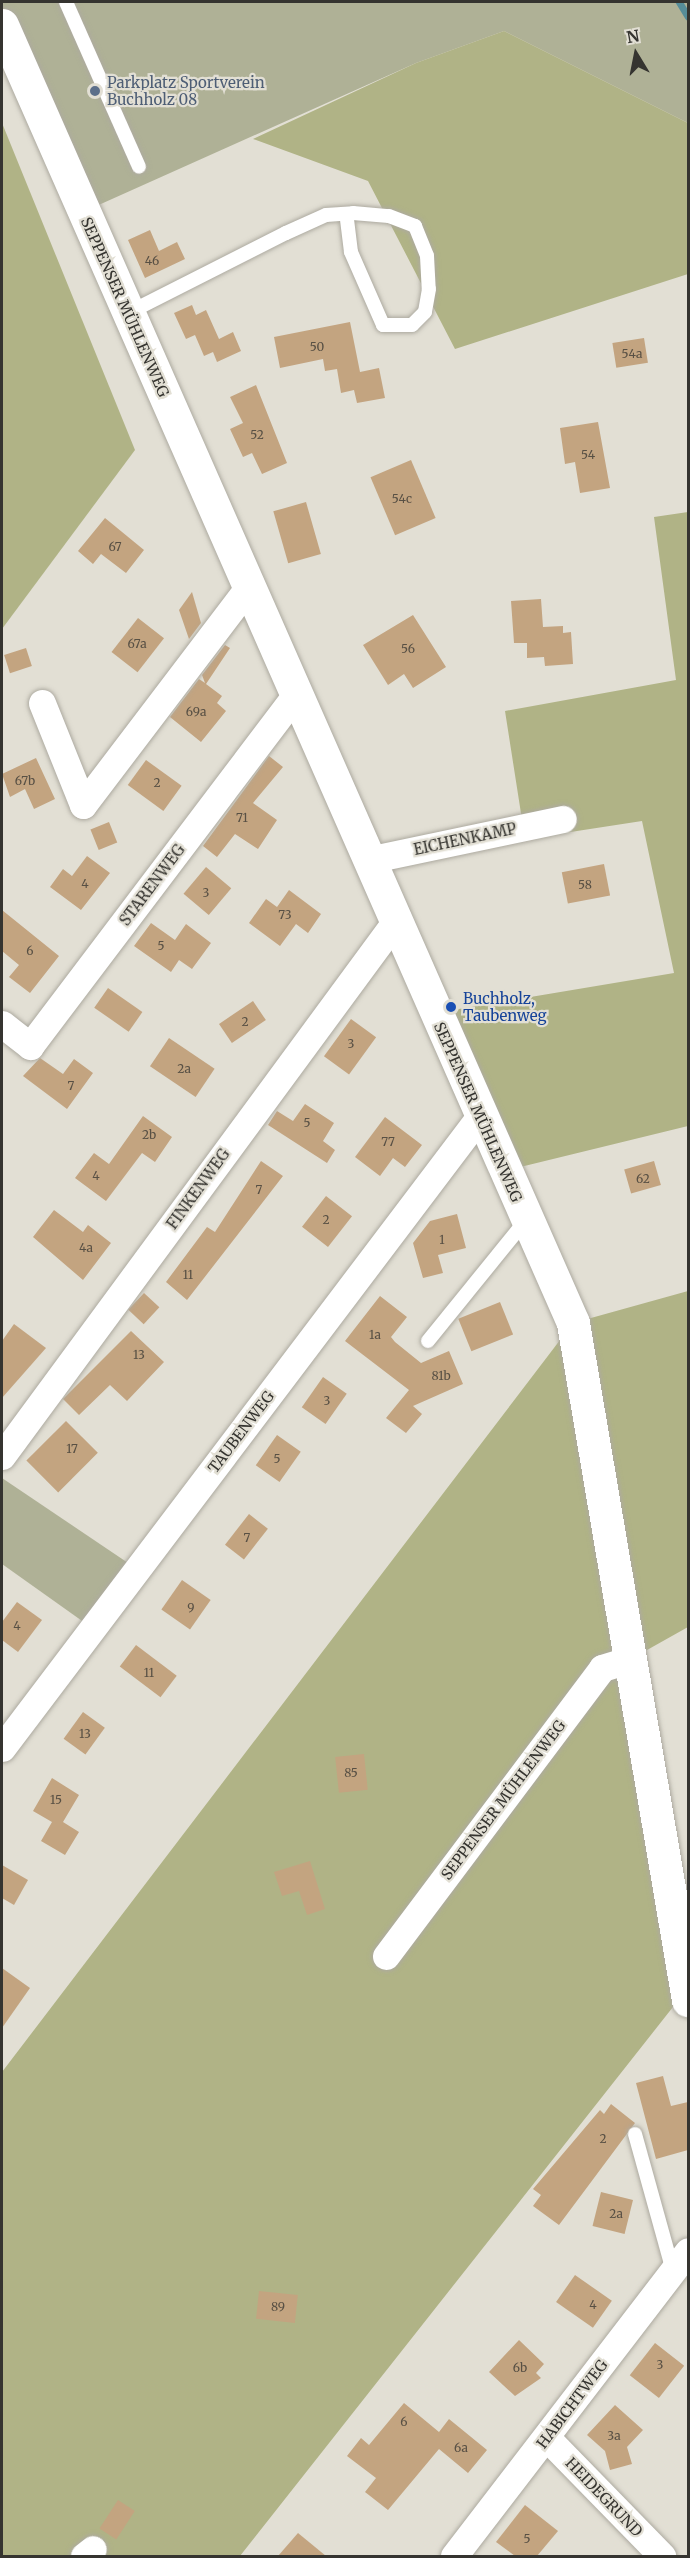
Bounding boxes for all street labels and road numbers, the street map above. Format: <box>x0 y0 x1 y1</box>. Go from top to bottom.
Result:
street label: SEPPENSER MÜHLENWEG <box>77 214 173 400</box>
street label: EICHENKAMP <box>412 819 518 859</box>
street label: STARENWEG <box>116 841 188 929</box>
street label: SEPPENSER MÜHLENWEG <box>430 1019 526 1205</box>
street label: FINKENWEG <box>163 1145 233 1233</box>
street label: TAUBENWEG <box>204 1387 278 1477</box>
street label: SEPPENSER MÜHLENWEG <box>437 1717 569 1883</box>
street label: HABICHTWEG <box>533 2356 611 2452</box>
street label: HEIDEGRUND <box>562 2454 646 2540</box>

